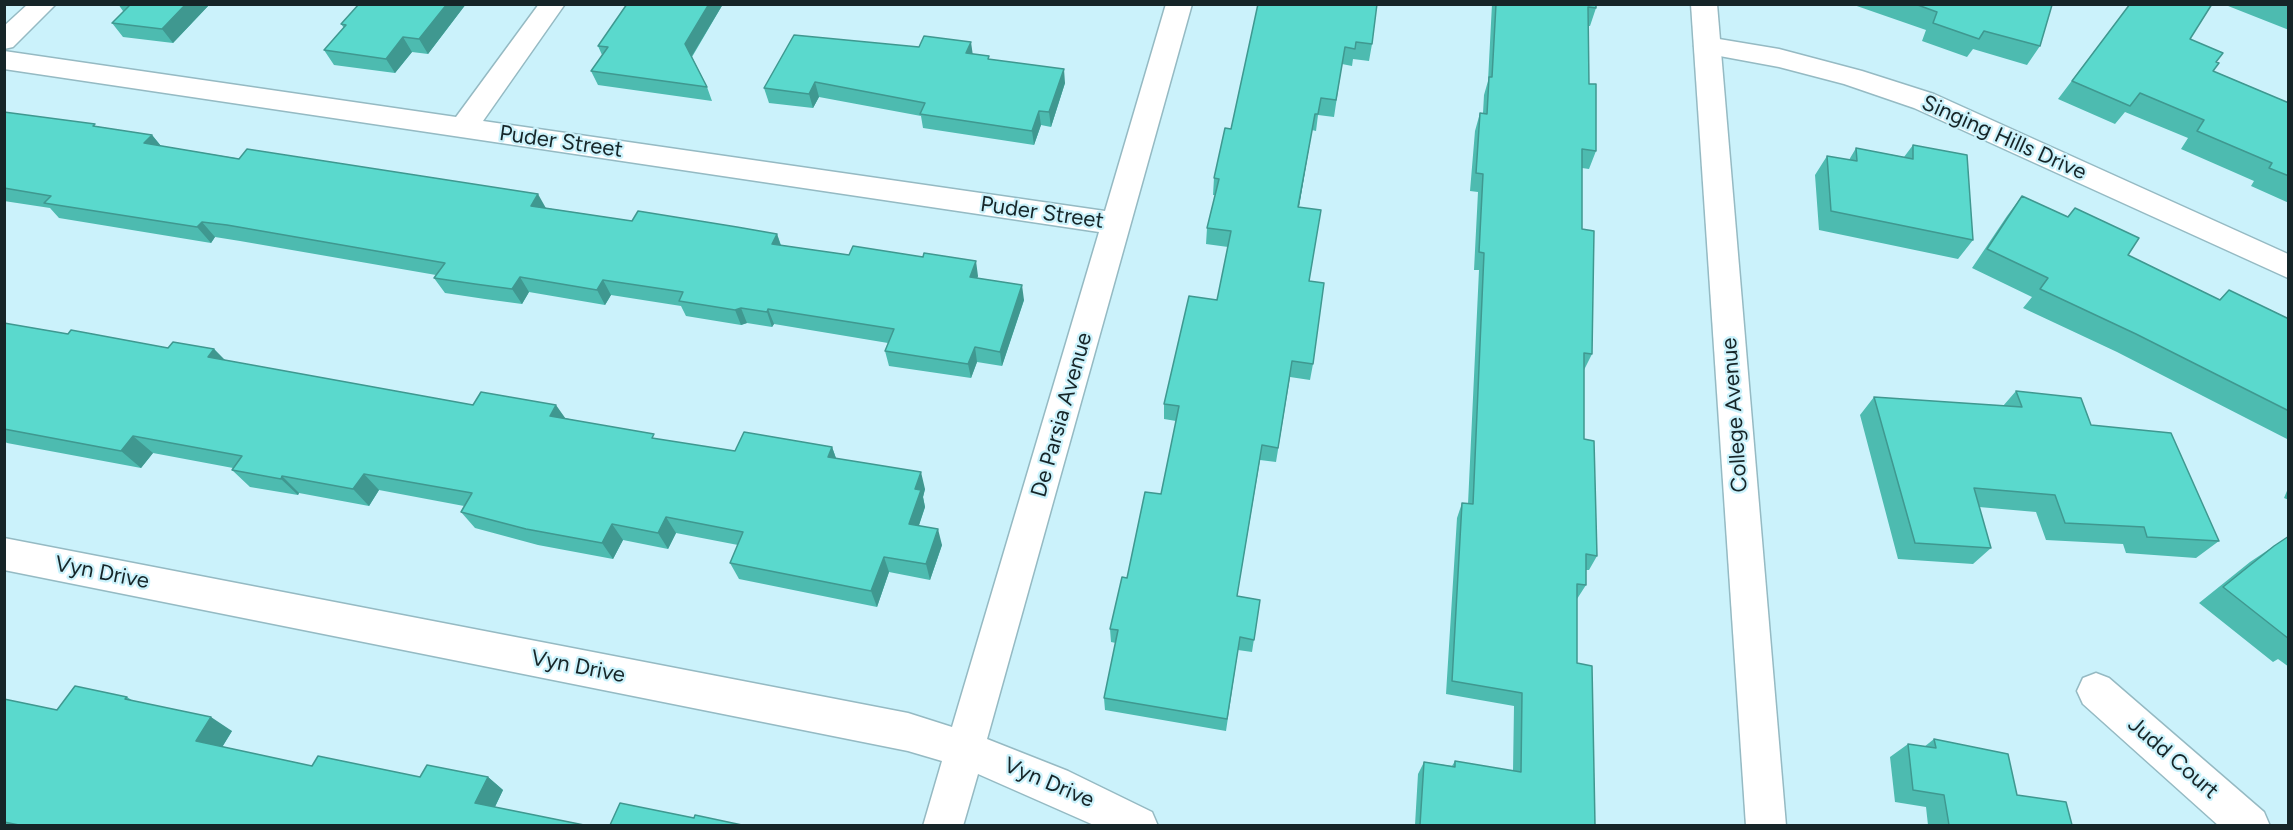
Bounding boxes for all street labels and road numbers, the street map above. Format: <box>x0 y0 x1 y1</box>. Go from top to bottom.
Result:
street label: Singing Hills Drive <box>1918 90 2090 186</box>
street label: Puder Street <box>498 120 624 164</box>
street label: Puder Street <box>979 191 1105 235</box>
street label: De Parsia Avenue <box>1026 330 1098 500</box>
street label: College Avenue <box>1716 337 1754 493</box>
street label: Vyn Drive <box>53 551 151 595</box>
street label: Vyn Drive <box>529 645 627 689</box>
street label: Judd Court <box>2122 711 2224 805</box>
street label: Vyn Drive <box>1000 752 1098 814</box>

